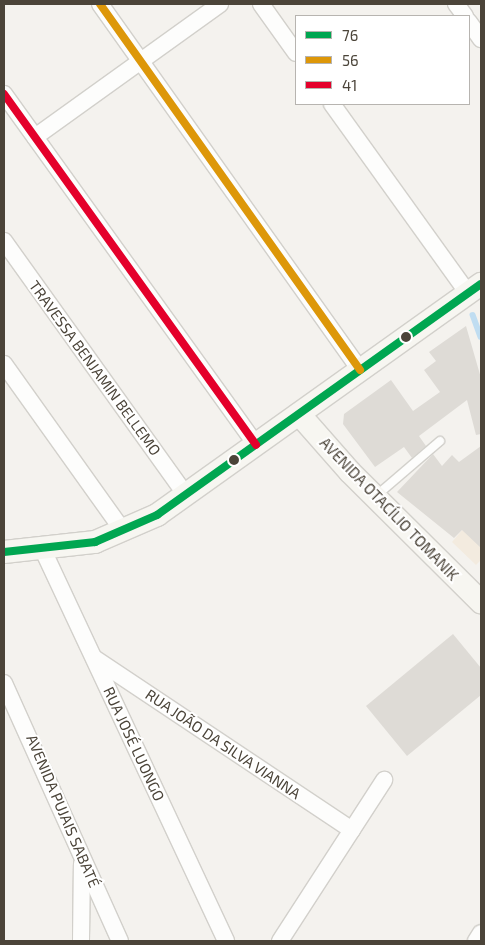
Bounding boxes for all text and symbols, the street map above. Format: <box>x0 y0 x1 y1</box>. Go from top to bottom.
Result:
legend <box>295 15 470 105</box>
text: 76 <box>342 26 358 44</box>
text: 56 <box>342 51 359 69</box>
text: 41 <box>342 76 357 94</box>
street label: TRAVESSA BENJAMIN BELLEMO <box>25 277 165 459</box>
unlabelled marker <box>401 332 411 342</box>
street label: AVENIDA OTACÍLIO TOMANIK <box>316 434 462 584</box>
unlabelled marker <box>229 455 239 465</box>
street label: RUA JOSÉ LUONGO <box>100 684 168 804</box>
street label: RUA JOÃO DA SILVA VIANNA <box>141 685 305 803</box>
street label: AVENIDA PUJAIS SABATÉ <box>23 732 103 890</box>

